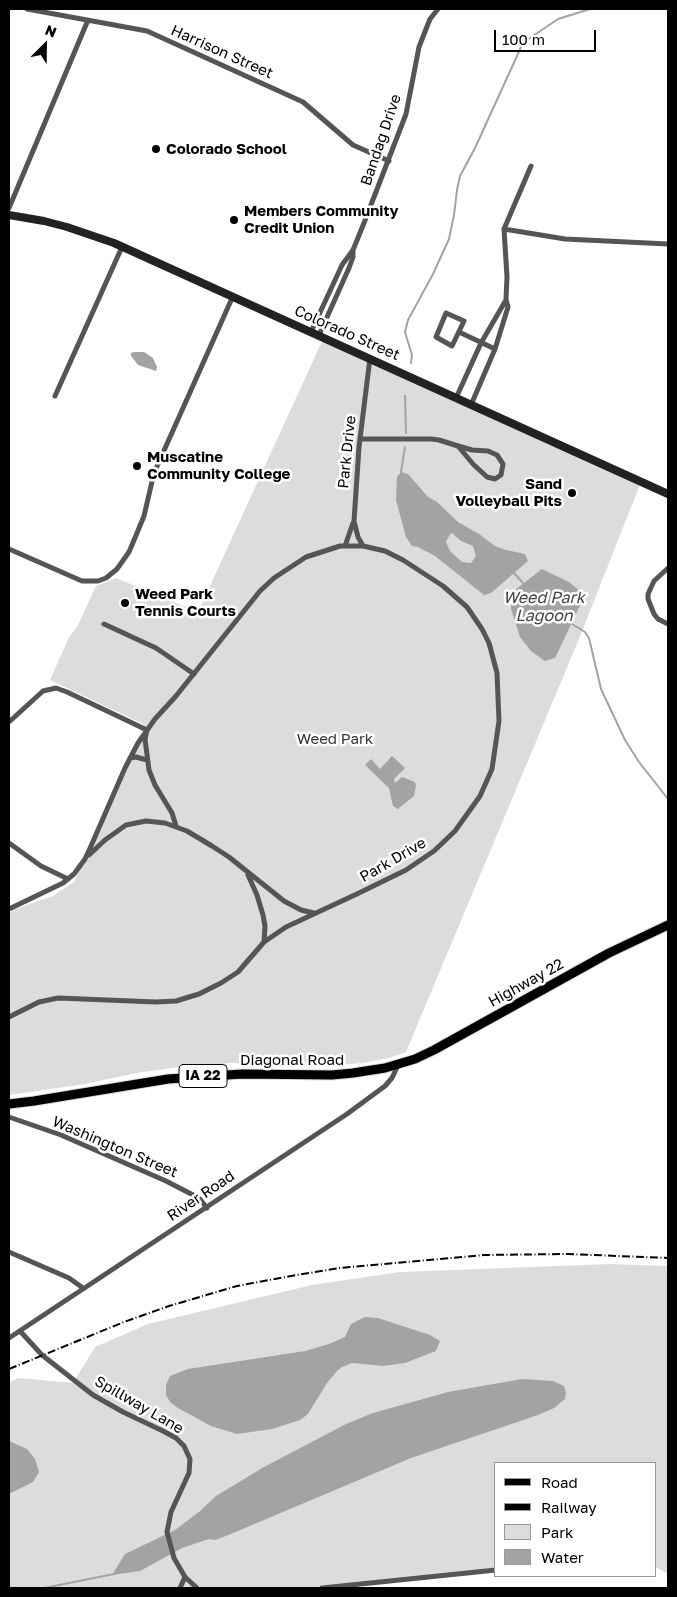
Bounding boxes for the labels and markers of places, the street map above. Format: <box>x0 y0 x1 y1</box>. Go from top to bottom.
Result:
place label: Colorado School <box>166 140 287 158</box>
marker: Colorado School <box>150 143 162 155</box>
place label: Members Community Credit Union <box>244 202 399 237</box>
marker: Members Community Credit Union <box>228 214 240 226</box>
place label: Muscatine Community College <box>147 448 290 483</box>
marker: Muscatine Community College <box>131 460 143 472</box>
place label: Sand Volleyball Pits <box>455 475 562 510</box>
marker: Sand Volleyball Pits <box>566 487 578 499</box>
place label: Weed Park Tennis Courts <box>135 585 236 620</box>
marker: Weed Park Tennis Courts <box>119 597 131 609</box>

